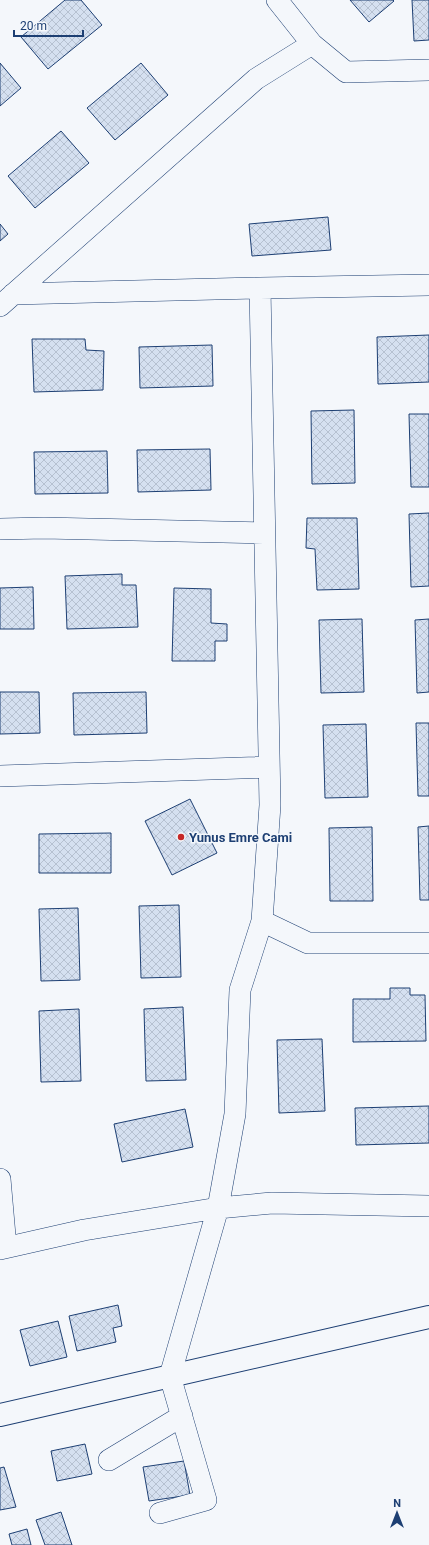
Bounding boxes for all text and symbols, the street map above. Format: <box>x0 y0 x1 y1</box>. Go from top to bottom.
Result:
scale bar <box>14 12 83 38</box>
text: 20 m <box>20 19 47 33</box>
place label: Yunus Emre Cami <box>189 830 292 845</box>
marker: Yunus Emre Cami <box>176 832 186 842</box>
north arrow <box>377 1493 417 1533</box>
text: N <box>393 1497 401 1510</box>

